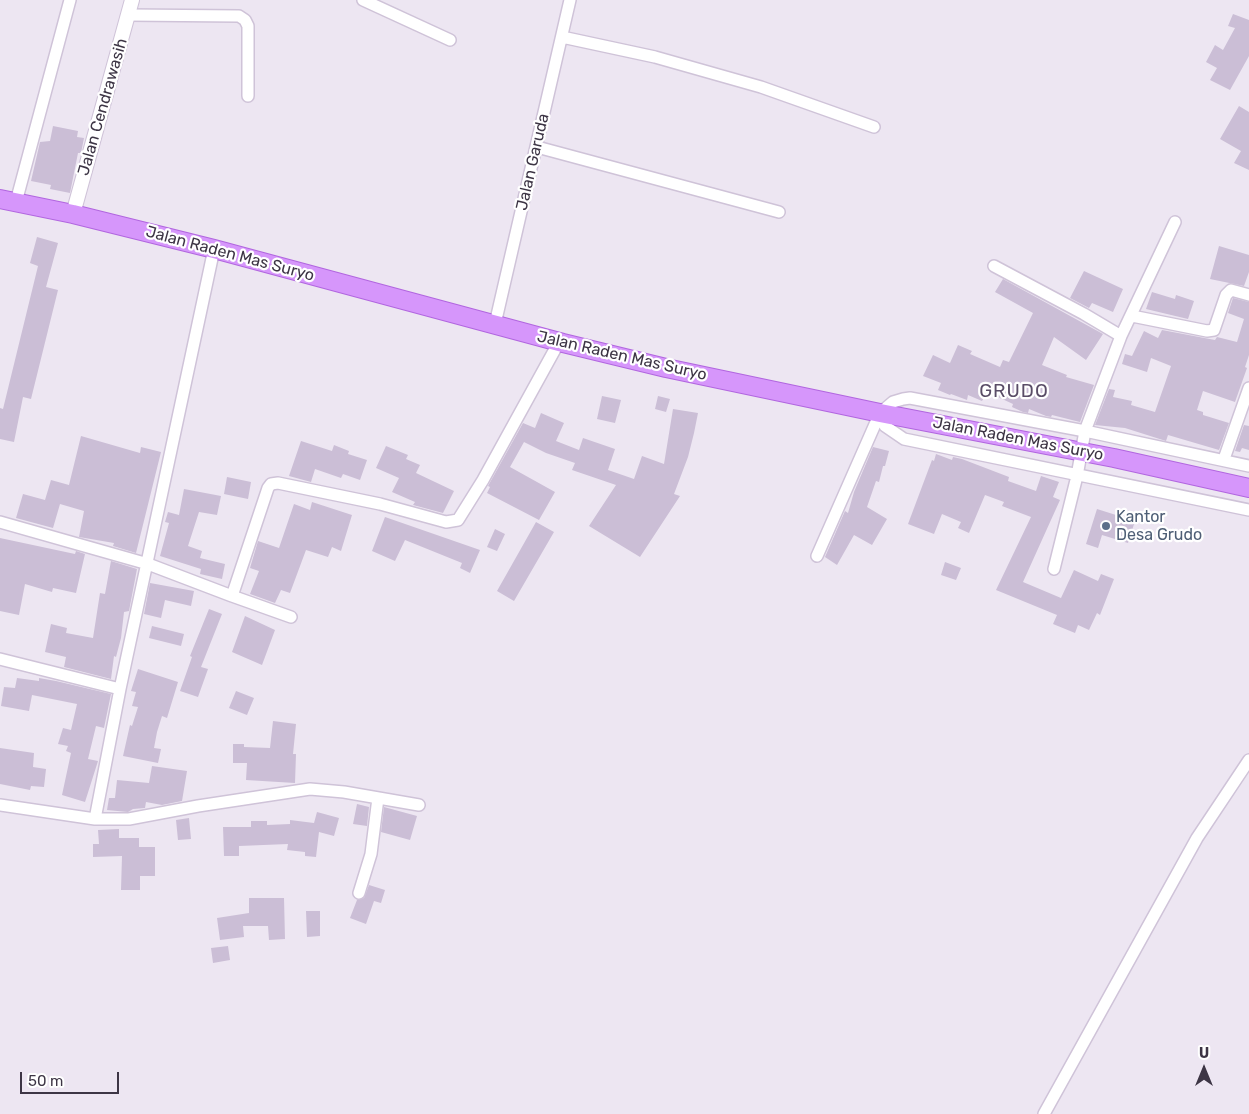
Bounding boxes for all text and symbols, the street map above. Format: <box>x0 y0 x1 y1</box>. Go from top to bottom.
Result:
street label: Jalan Cendrawasih <box>74 36 132 178</box>
street label: Jalan Garuda <box>513 112 553 212</box>
street label: Jalan Raden Mas Suryo <box>144 222 316 286</box>
street label: Jalan Raden Mas Suryo <box>535 327 709 385</box>
district label: GRUDO <box>979 381 1049 403</box>
street label: Jalan Raden Mas Suryo <box>931 413 1105 465</box>
place label: Kantor Desa Grudo <box>1116 507 1202 545</box>
marker: Kantor Desa Grudo <box>1100 520 1112 532</box>
north arrow <box>1179 1044 1229 1094</box>
text: U <box>1199 1045 1209 1062</box>
scale bar <box>22 1062 121 1094</box>
text: 50 m <box>28 1072 63 1090</box>

